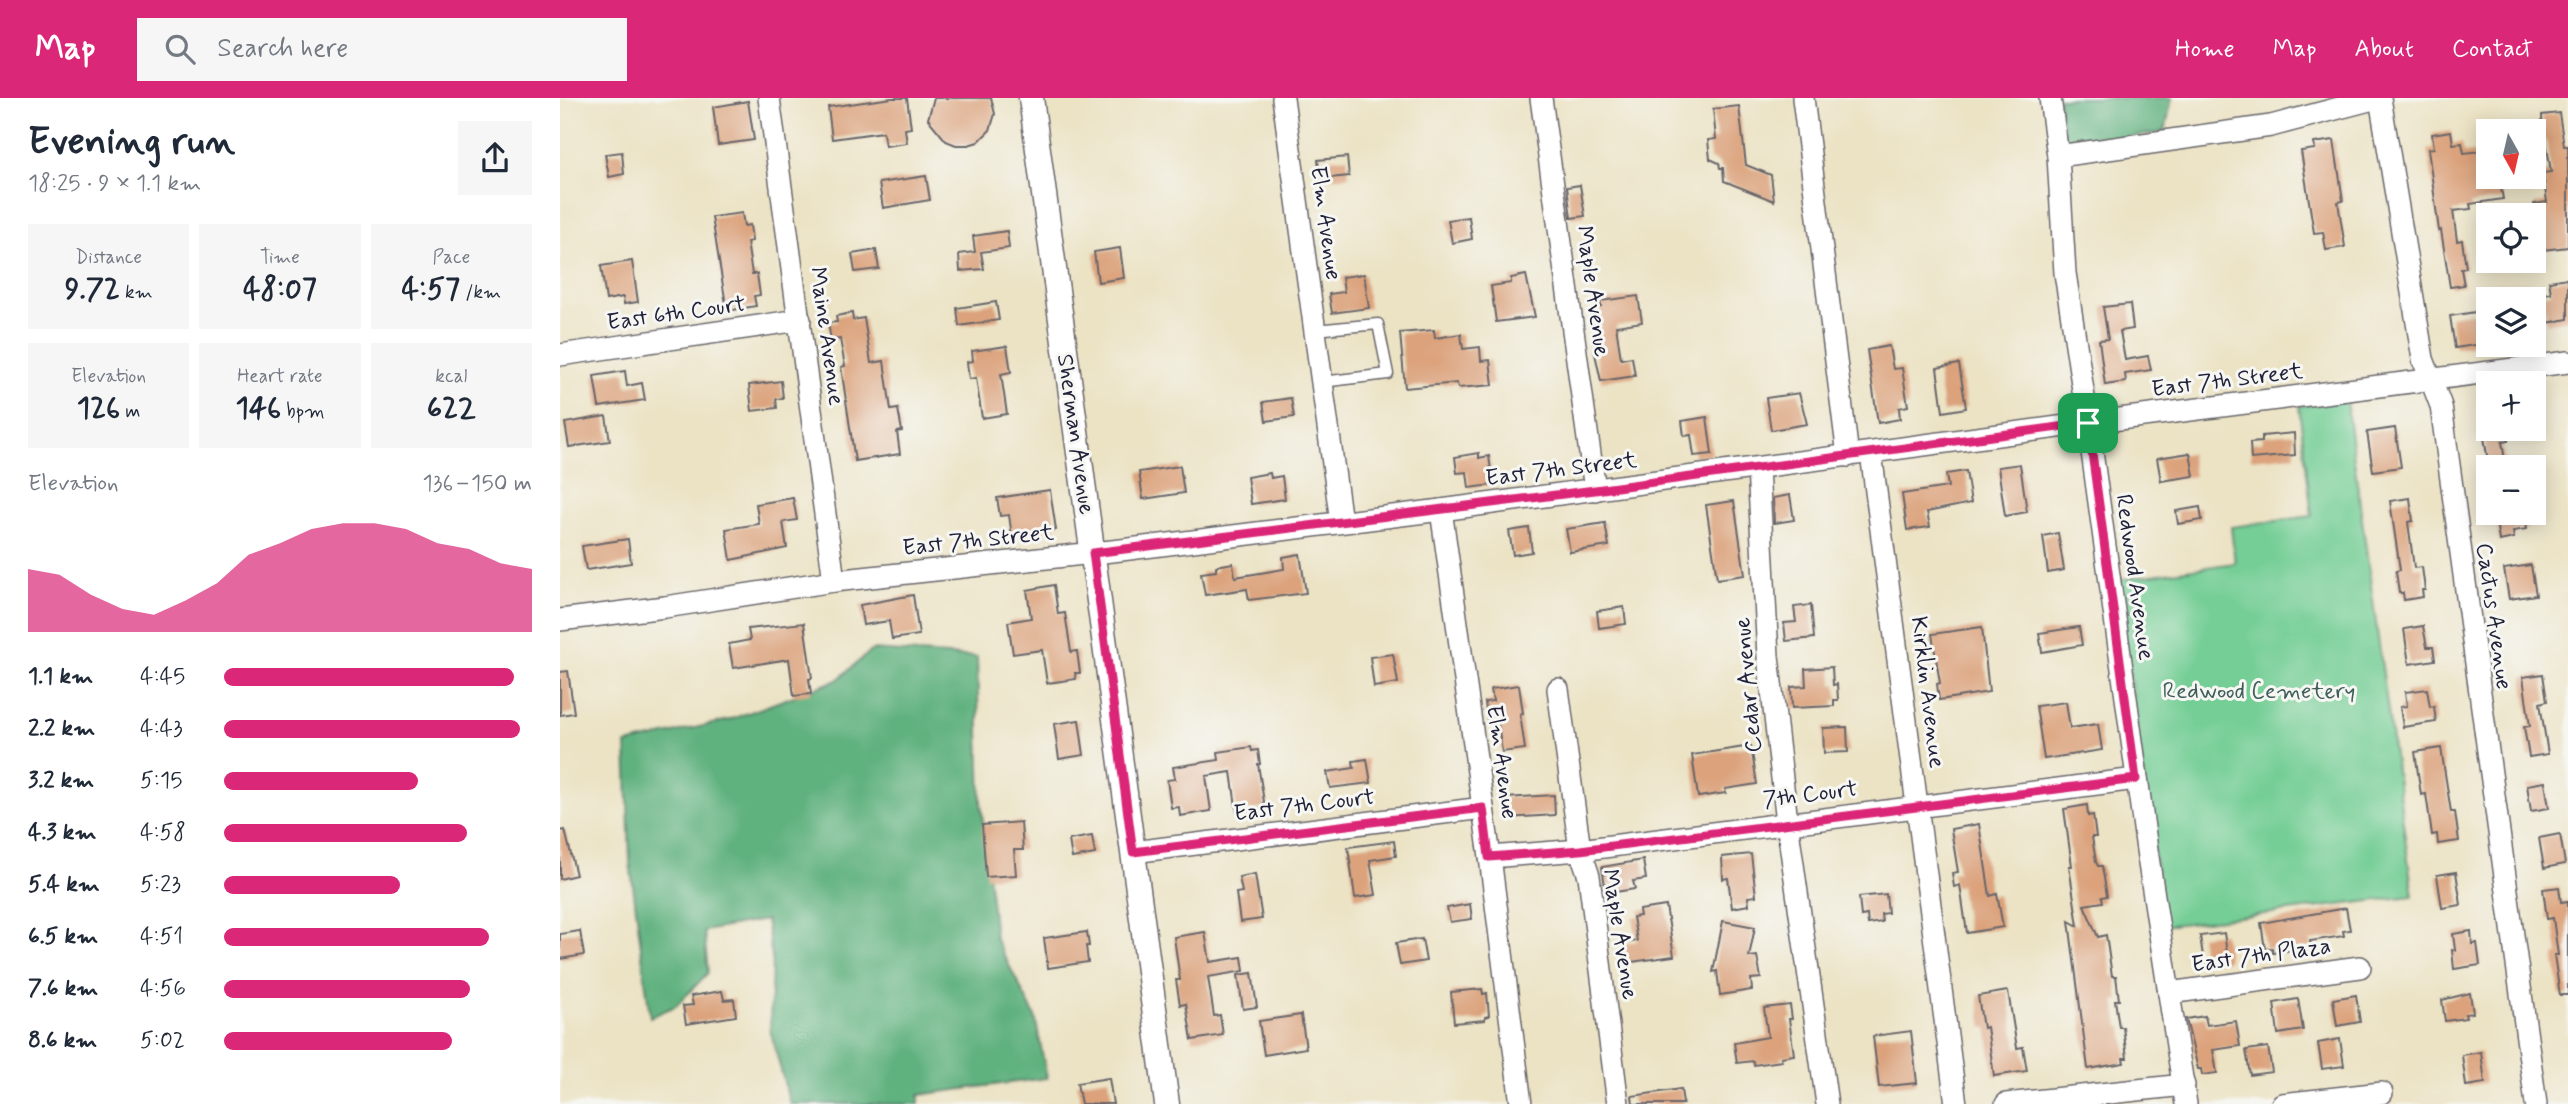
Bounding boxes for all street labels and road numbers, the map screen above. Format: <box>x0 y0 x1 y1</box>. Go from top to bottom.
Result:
street label: Elm Avenue <box>1302 164 1348 282</box>
street label: Maple Avenue <box>1568 224 1616 359</box>
street label: Maine Avenue <box>801 265 851 407</box>
street label: East 6th Court <box>605 289 748 339</box>
street label: Sherman Avenue <box>1049 352 1101 517</box>
street label: East 7th Street <box>2150 357 2305 405</box>
street label: East 7th Street <box>1484 446 1639 494</box>
street label: Redwood Avenue <box>2108 492 2161 662</box>
street label: East 7th Street <box>901 518 1056 564</box>
street label: Cactus Avenue <box>2468 541 2518 692</box>
street label: Kirklin Avenue <box>1903 615 1951 770</box>
street label: Cedar Avenue <box>1728 616 1770 754</box>
street label: Elm Avenue <box>1478 703 1524 821</box>
street label: 7th Court <box>1761 774 1859 816</box>
street label: East 7th Court <box>1232 782 1376 830</box>
street label: Maple Avenue <box>1594 867 1644 1002</box>
street label: East 7th Plaza <box>2190 931 2333 981</box>

